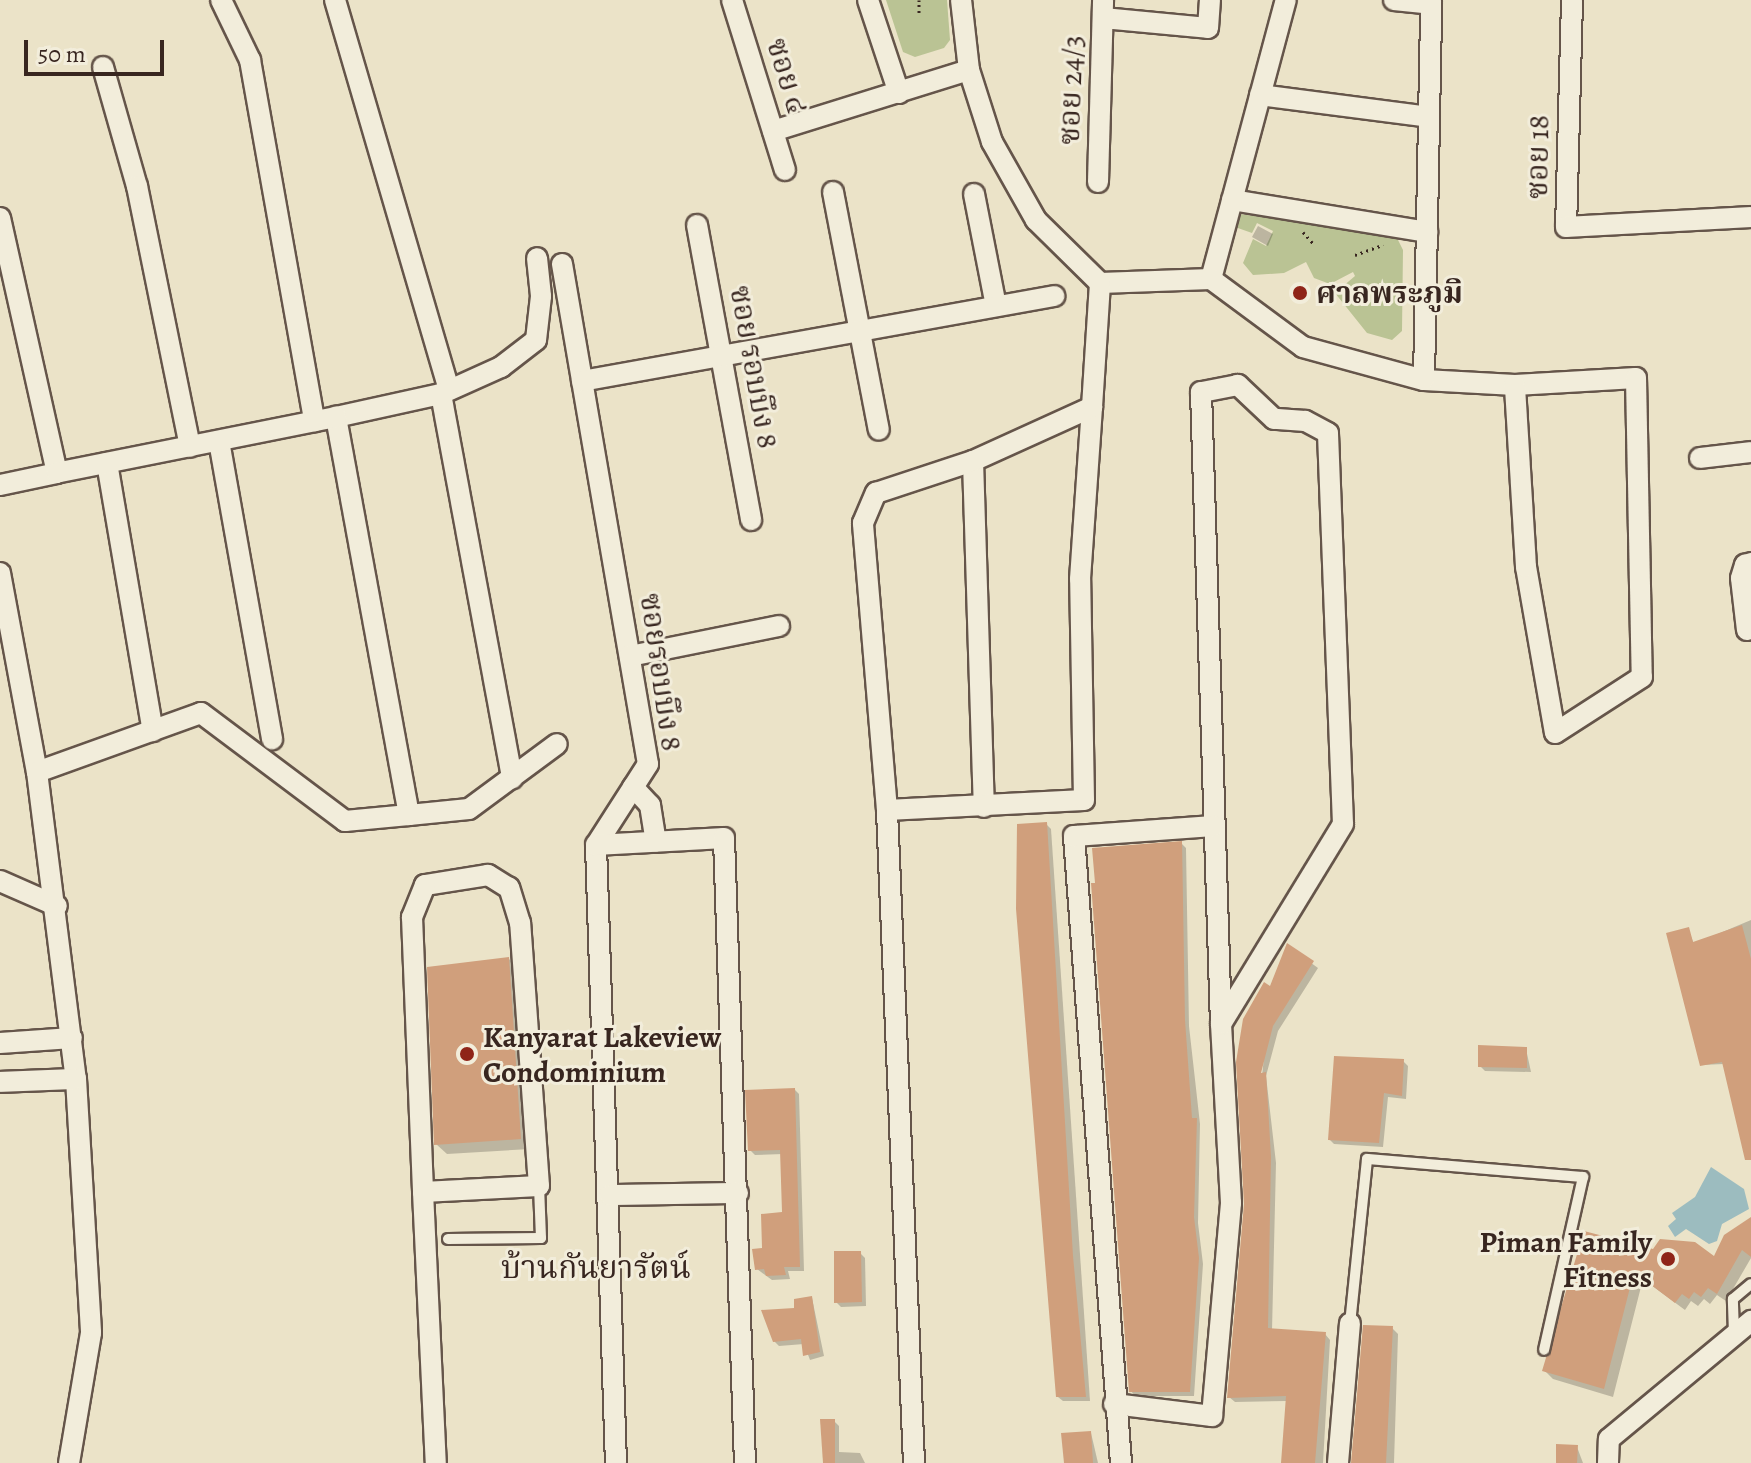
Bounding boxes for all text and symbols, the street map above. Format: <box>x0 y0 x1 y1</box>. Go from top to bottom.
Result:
scale bar <box>28 24 168 74</box>
street label: ซอย ๔ <box>758 34 816 118</box>
street label: ซอย 24/3 <box>1051 35 1091 145</box>
text: 50 m <box>38 38 86 70</box>
street label: ซอย 18 <box>1519 115 1557 199</box>
place label: ศาลพระภูมิ <box>1316 275 1463 311</box>
street label: ซอย รอบบึง 8 <box>722 283 786 451</box>
marker: ศาลพระภูมิ <box>1291 284 1309 302</box>
street label: ซอยรอบบึง 8 <box>632 591 690 753</box>
place label: Kanyarat Lakeview Condominium <box>483 1019 721 1090</box>
marker: Kanyarat Lakeview Condominium <box>458 1045 476 1063</box>
place label: Piman Family Fitness <box>1479 1224 1652 1294</box>
district label: บ้านกันยารัตน์ <box>501 1248 691 1286</box>
marker: Piman Family Fitness <box>1659 1250 1677 1268</box>

